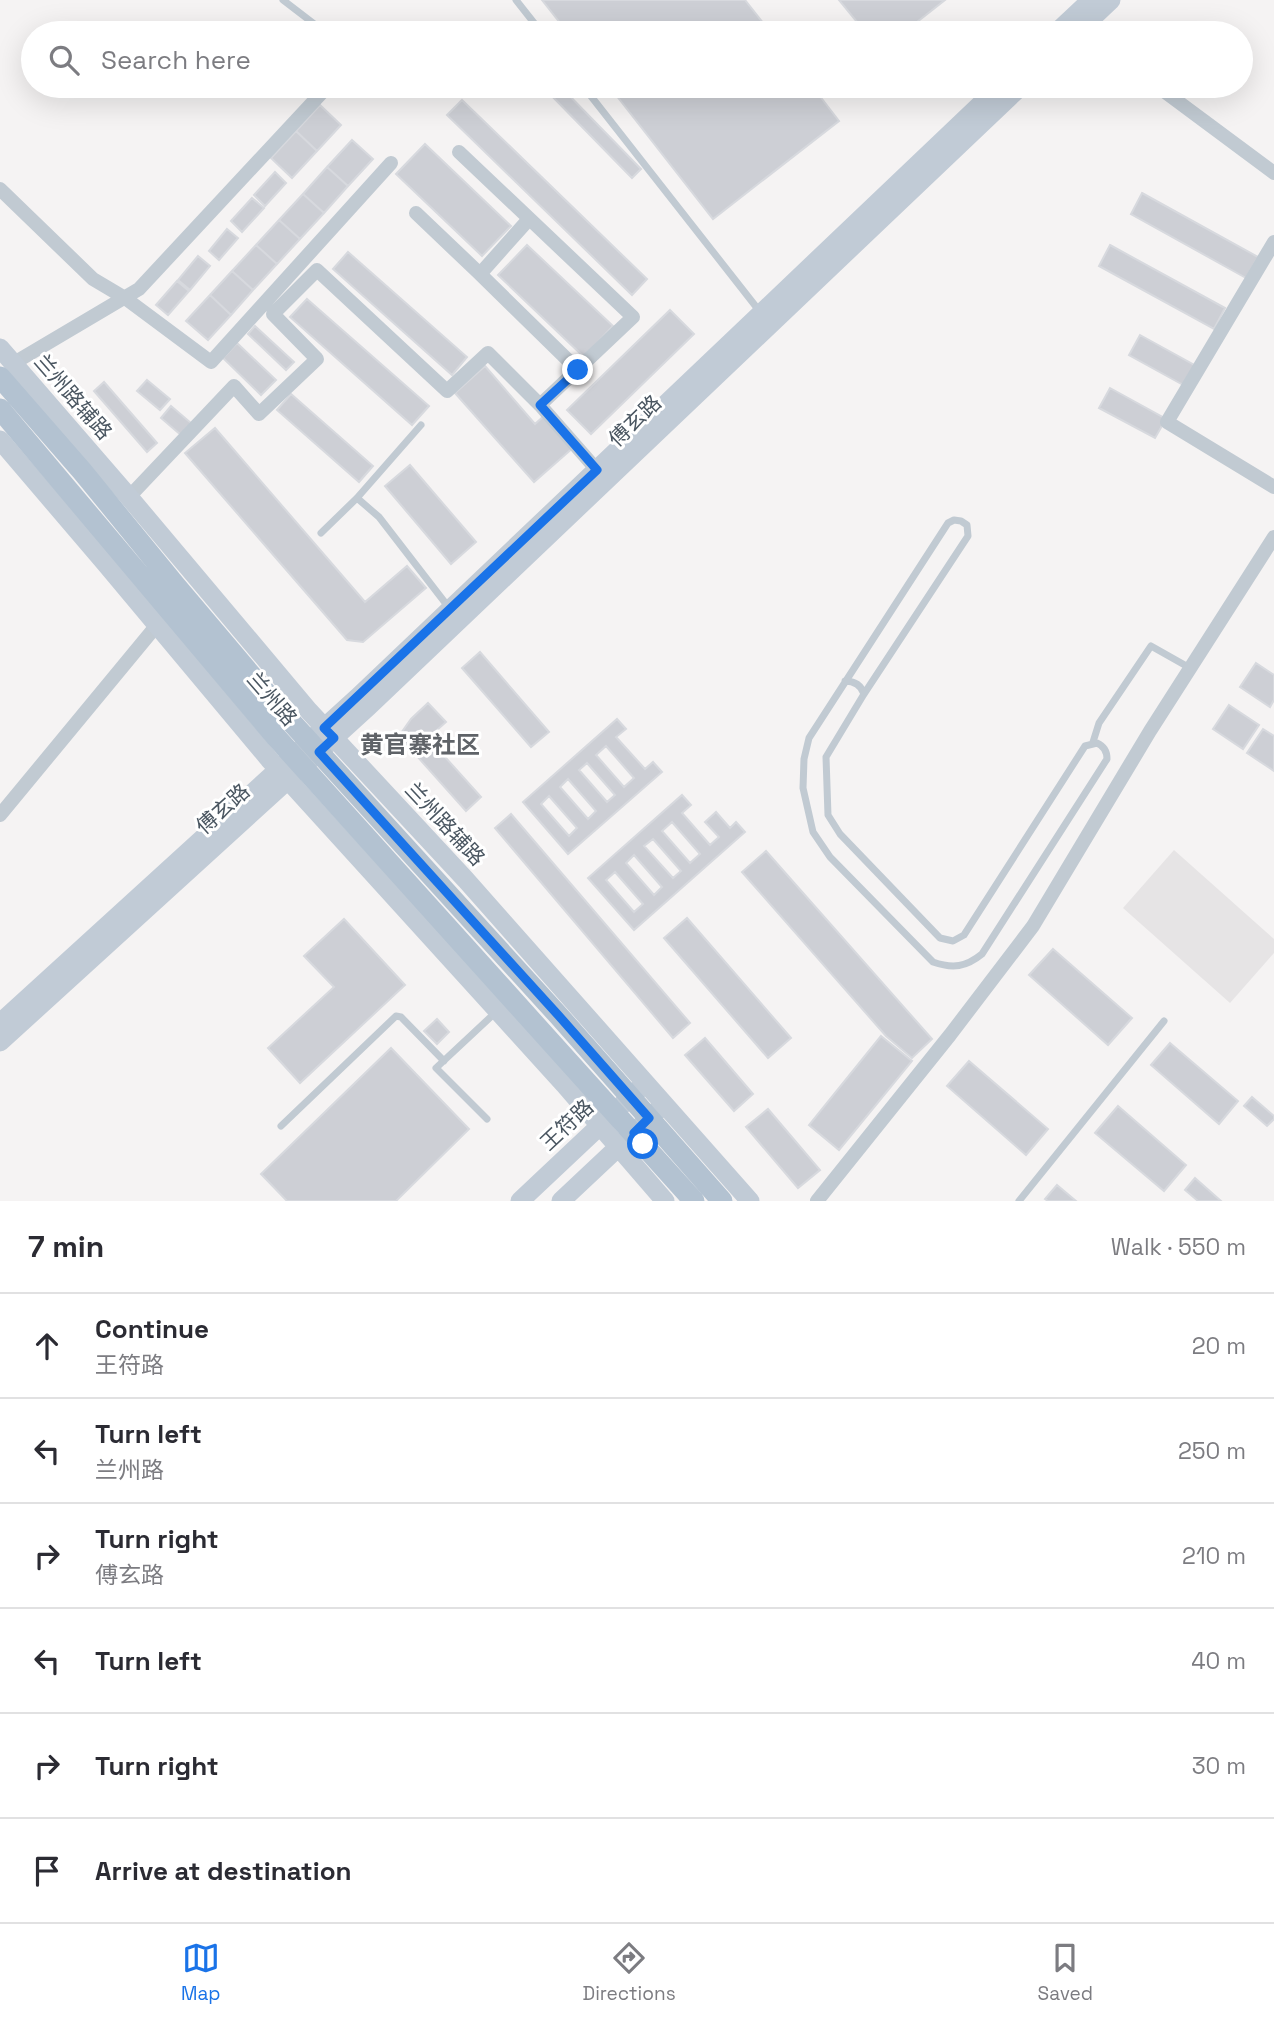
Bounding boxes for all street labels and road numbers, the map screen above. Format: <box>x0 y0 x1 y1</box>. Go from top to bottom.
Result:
street label: 兰州路辅路 <box>29 348 118 445</box>
street label: 傅玄路 <box>603 389 667 452</box>
street label: 兰州路 <box>242 666 303 731</box>
street label: 兰州路辅路 <box>400 776 491 871</box>
street label: 傅玄路 <box>190 778 255 840</box>
street label: 王符路 <box>534 1093 599 1156</box>

